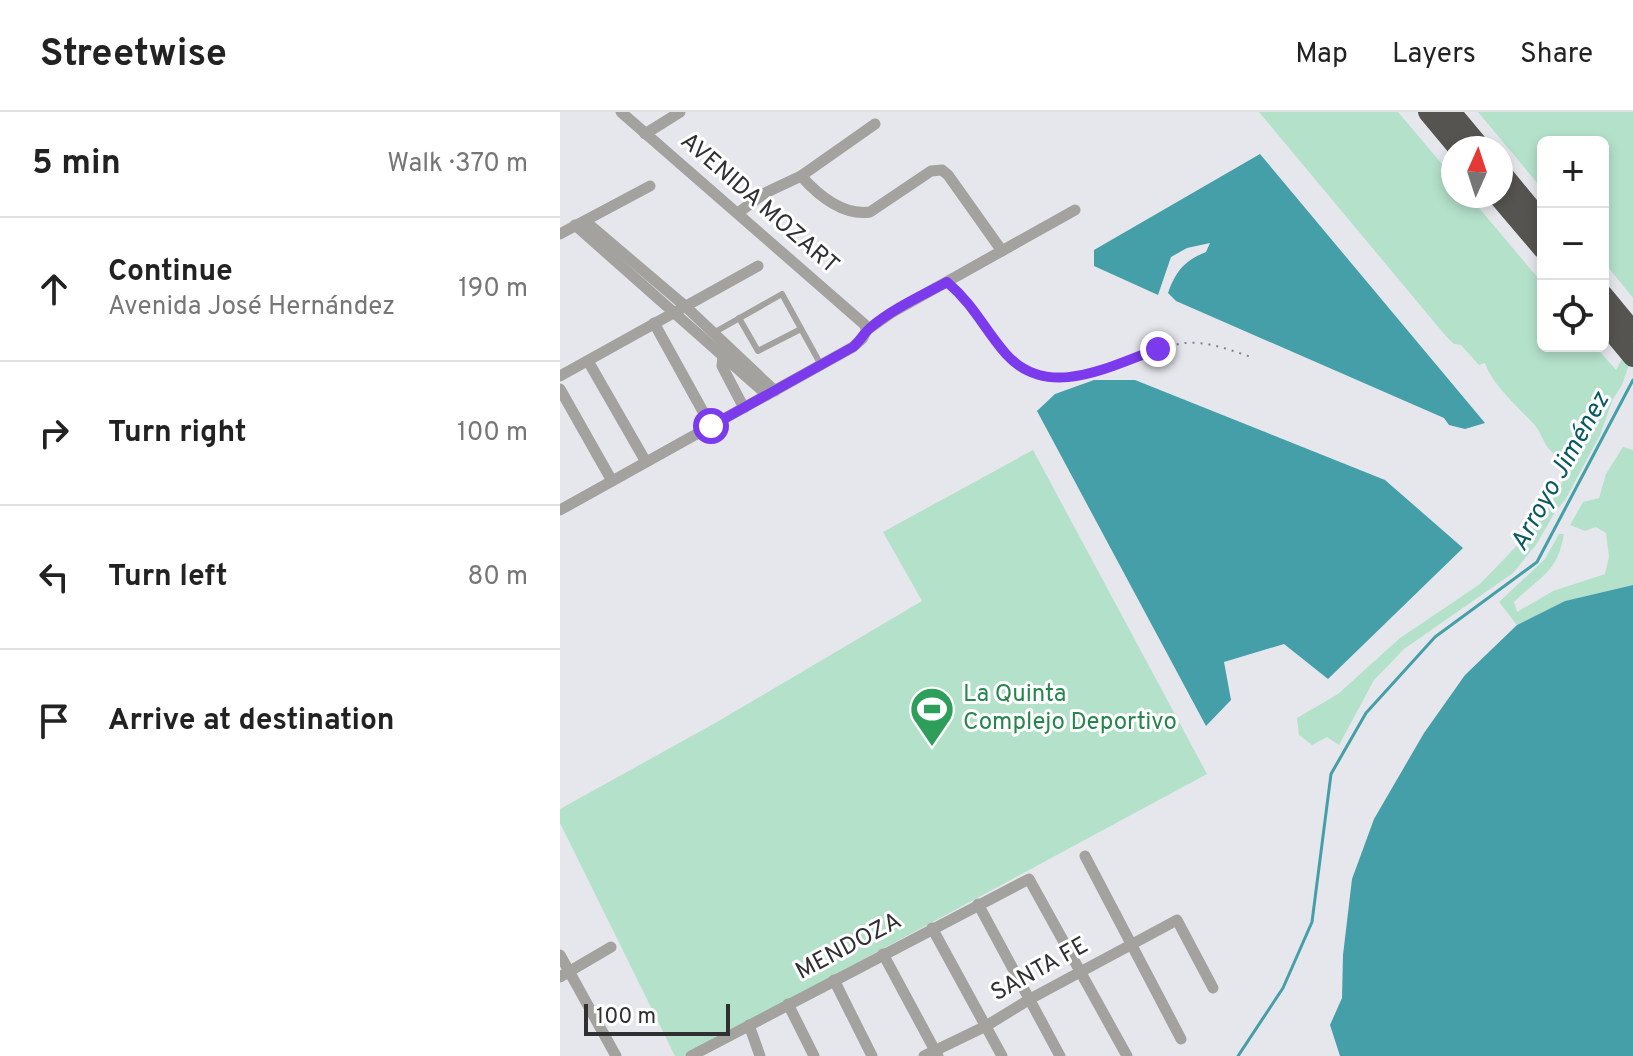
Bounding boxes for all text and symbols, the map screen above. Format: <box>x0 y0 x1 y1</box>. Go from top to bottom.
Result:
text: Streetwise <box>40 31 227 80</box>
text: Map <box>1295 37 1348 73</box>
text: Layers <box>1392 37 1476 73</box>
text: Share <box>1520 37 1593 73</box>
street label: AVENIDA MOZART <box>674 127 844 281</box>
north arrow <box>1441 136 1513 208</box>
map controls <box>1537 136 1609 352</box>
button: + <box>1537 136 1609 208</box>
text: 5 min <box>32 143 121 186</box>
text: Walk · 370 m <box>387 148 528 181</box>
button: − <box>1537 208 1609 280</box>
text: Continue <box>108 254 233 291</box>
icon: ahead <box>32 267 76 311</box>
text: 190 m <box>458 273 528 306</box>
button: locate <box>1537 280 1609 352</box>
text: Avenida José Hernández <box>108 291 395 324</box>
route end <box>1140 331 1176 367</box>
water label: Arroyo Jiménez <box>1504 386 1619 557</box>
route start <box>693 408 729 444</box>
icon: right <box>32 411 76 455</box>
text: Turn right <box>108 415 246 452</box>
text: 100 m <box>457 417 528 450</box>
icon: left <box>32 555 76 599</box>
text: Turn left <box>108 559 228 596</box>
text: 80 m <box>468 561 528 594</box>
place label: La Quinta Complejo Deportivo <box>963 680 1177 738</box>
sports icon: La Quinta Complejo Deportivo <box>908 685 956 748</box>
icon: arrive <box>32 699 76 743</box>
text: Arrive at destination <box>108 703 394 740</box>
street label: MENDOZA <box>791 907 907 987</box>
street label: SANTA FE <box>986 931 1094 1009</box>
scale bar <box>584 1000 730 1036</box>
text: 100 m <box>596 1004 656 1031</box>

